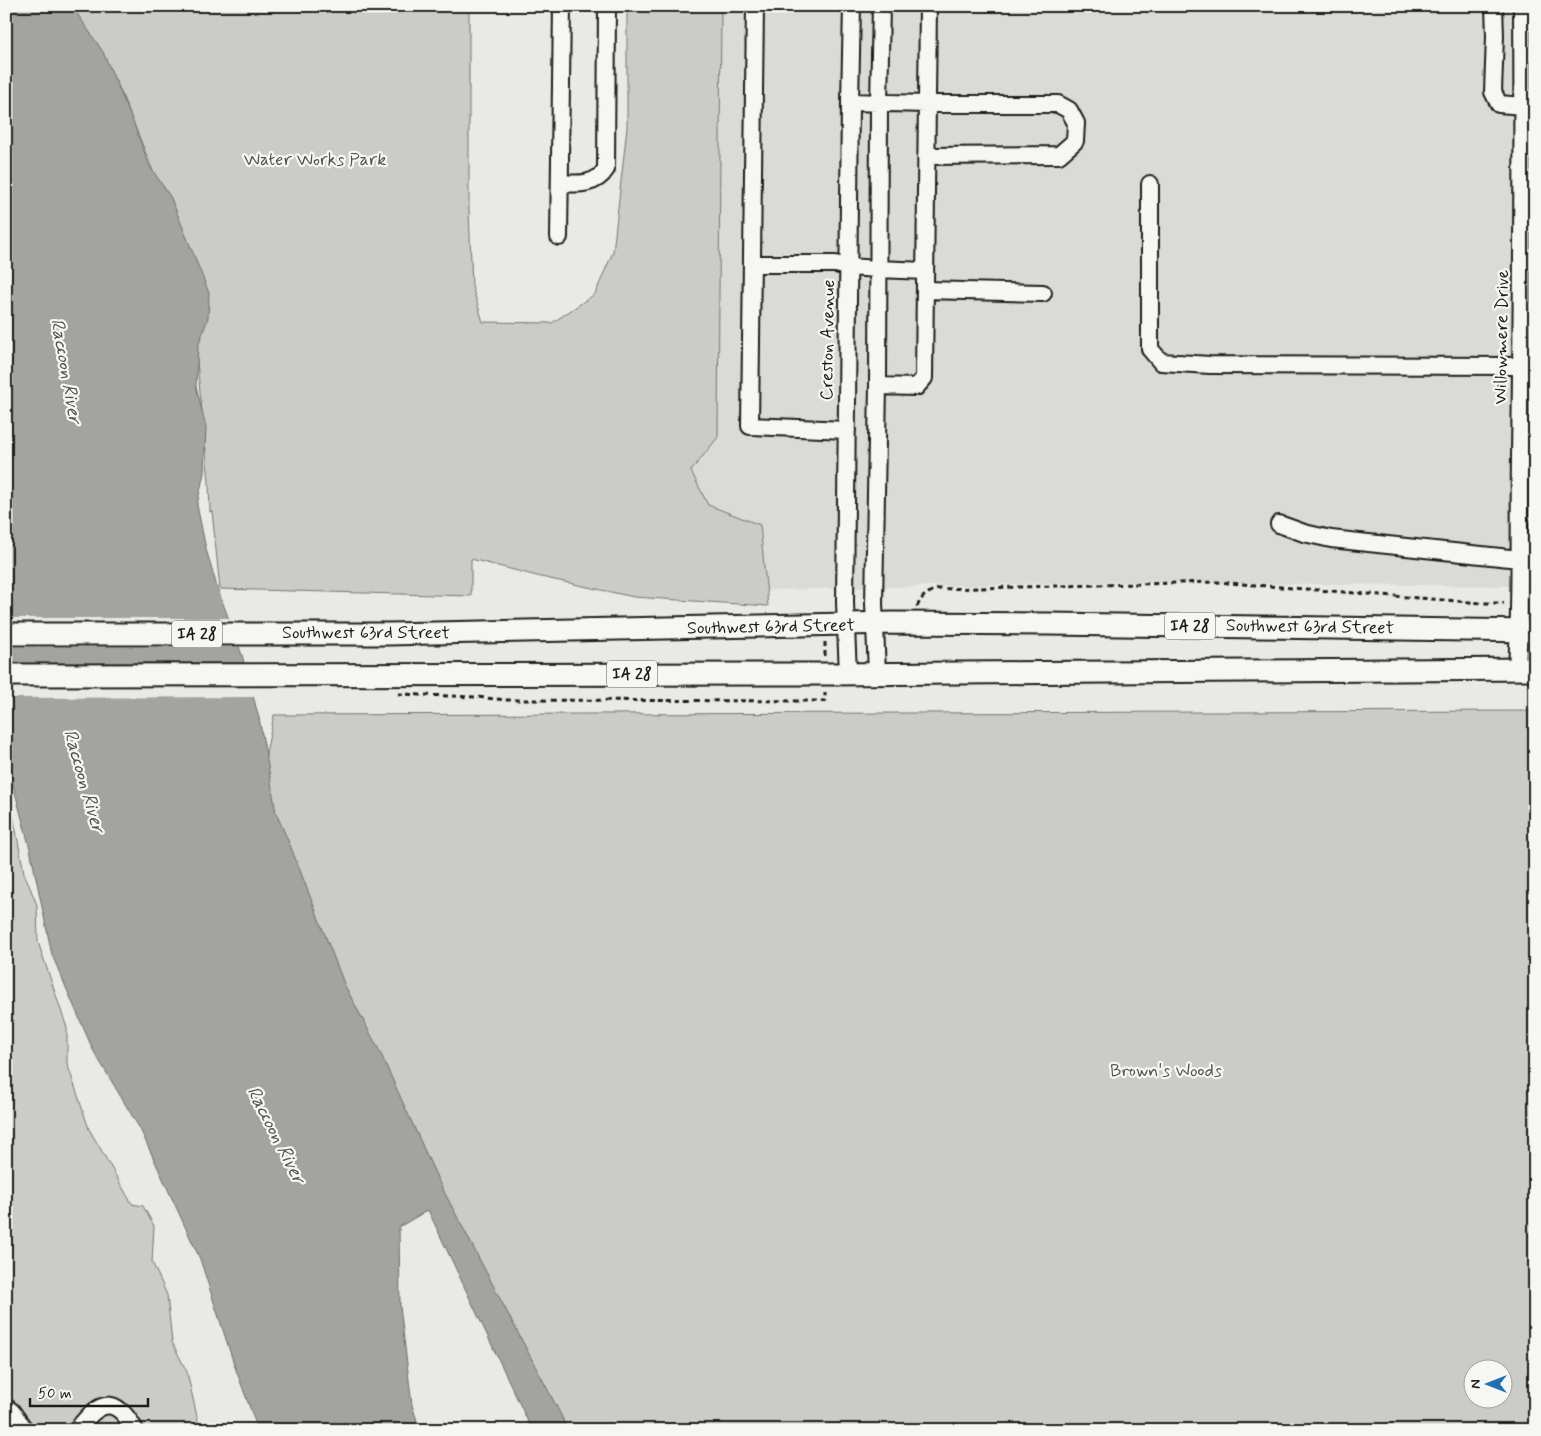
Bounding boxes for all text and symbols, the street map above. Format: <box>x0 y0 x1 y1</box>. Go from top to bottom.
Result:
park label: Water Works Park <box>244 148 386 172</box>
street label: Willowmere Drive <box>1489 269 1515 405</box>
street label: Creston Avenue <box>815 279 841 401</box>
water label: Raccoon River <box>44 317 88 427</box>
road number: IA 28 <box>1165 612 1215 640</box>
street label: Southwest 63rd Street <box>687 614 855 640</box>
street label: Southwest 63rd Street <box>1226 614 1394 640</box>
road number: IA 28 <box>172 620 222 648</box>
street label: Southwest 63rd Street <box>282 621 450 645</box>
road number: IA 28 <box>607 661 657 688</box>
water label: Raccoon River <box>57 727 111 837</box>
park label: Brown's Woods <box>1110 1059 1222 1083</box>
water label: Raccoon River <box>241 1082 312 1190</box>
north arrow <box>1464 1358 1514 1408</box>
scale bar <box>30 1376 148 1408</box>
text: N <box>1467 1379 1485 1389</box>
text: 50 m <box>38 1384 72 1404</box>

